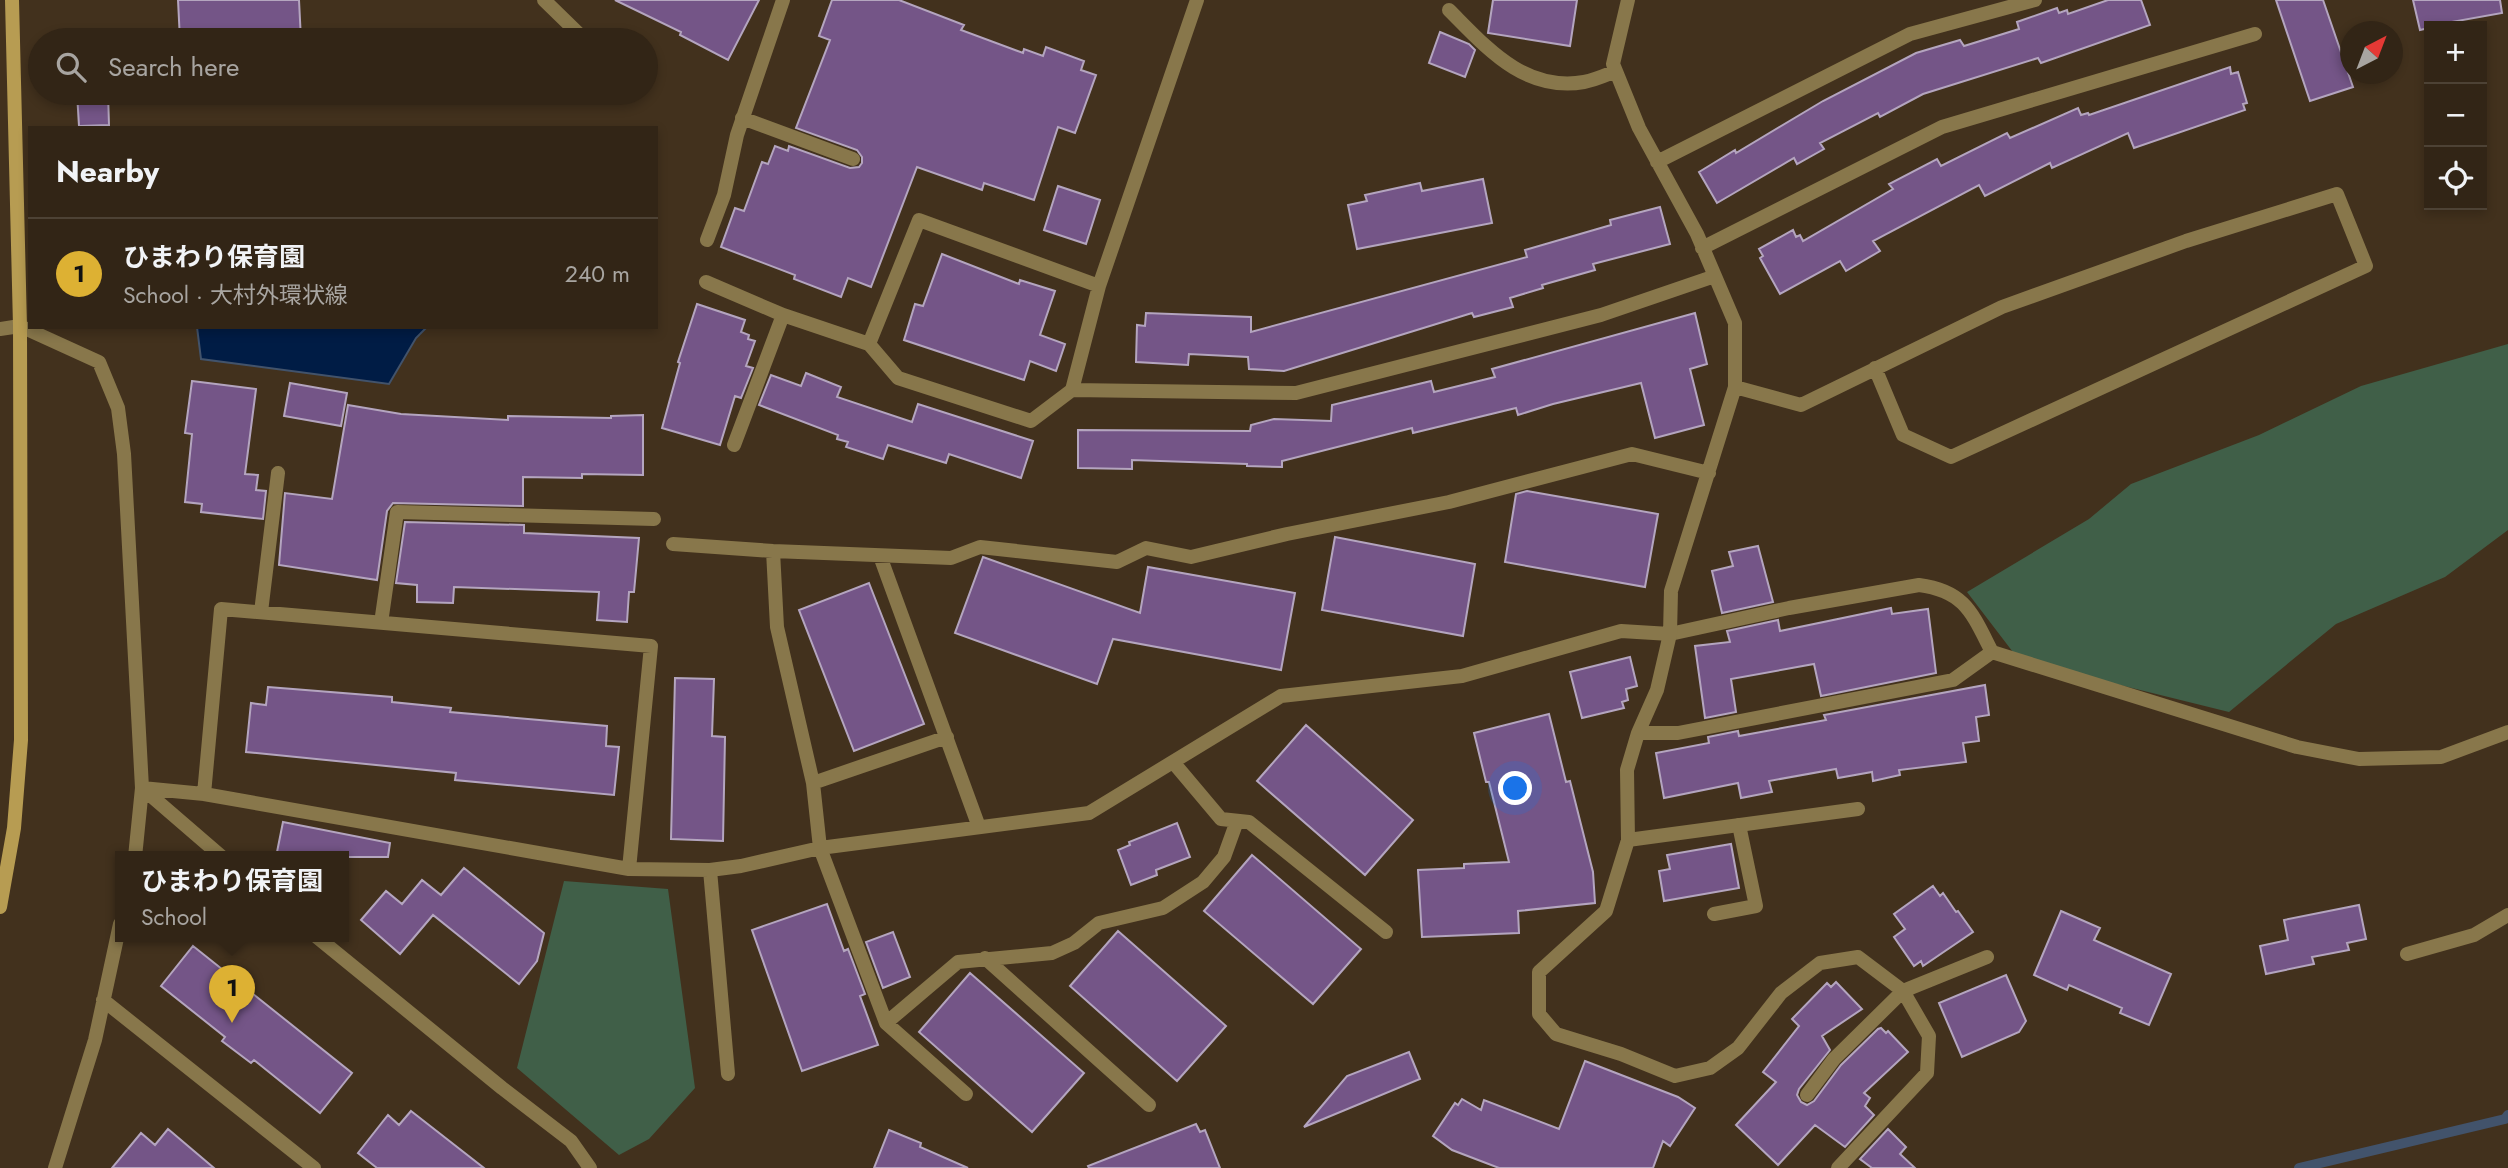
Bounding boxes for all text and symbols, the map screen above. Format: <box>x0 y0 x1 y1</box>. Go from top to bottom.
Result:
north arrow <box>2340 21 2403 84</box>
map controls <box>2424 21 2487 210</box>
button: + <box>2424 21 2487 84</box>
search box <box>28 28 658 105</box>
icon: search <box>52 48 90 86</box>
text: Search here <box>108 48 240 86</box>
button: − <box>2424 84 2487 147</box>
button: locate <box>2424 147 2487 210</box>
text: Nearby <box>56 150 159 193</box>
text: ひまわり保育園 <box>123 238 305 276</box>
text: 1 <box>73 257 85 291</box>
text: 240 m <box>565 257 630 291</box>
text: School · 大村外環状線 <box>123 278 348 312</box>
your location <box>1498 771 1532 805</box>
popup <box>115 851 349 942</box>
text: ひまわり保育園 <box>141 862 323 900</box>
text: School <box>141 900 207 934</box>
pin: 1 <box>209 965 255 1023</box>

